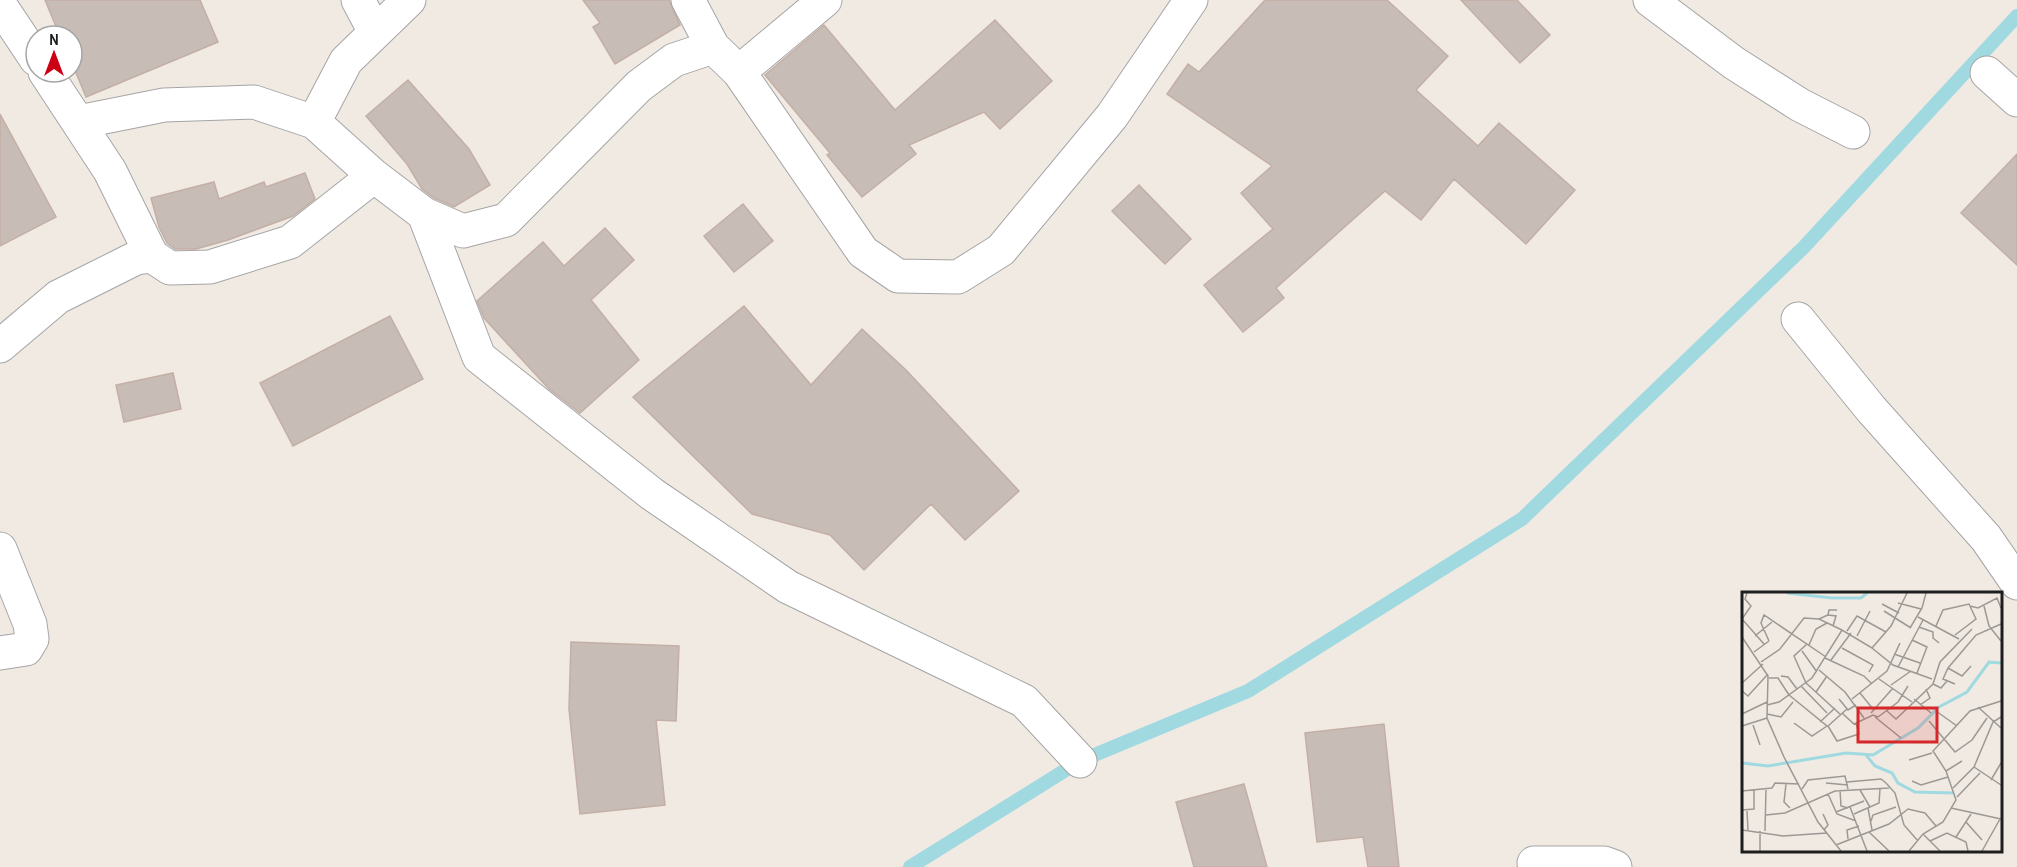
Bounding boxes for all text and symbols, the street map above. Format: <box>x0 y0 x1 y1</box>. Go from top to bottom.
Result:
north arrow <box>24 24 84 84</box>
text: N <box>49 28 59 50</box>
inset map <box>1742 592 2002 852</box>

